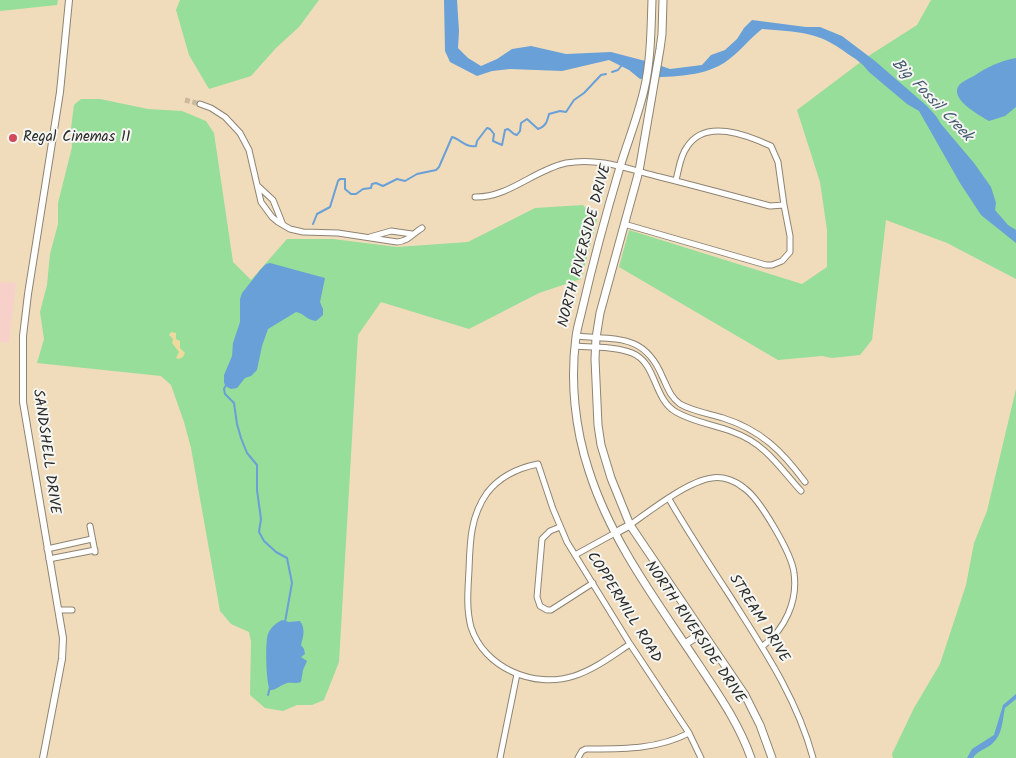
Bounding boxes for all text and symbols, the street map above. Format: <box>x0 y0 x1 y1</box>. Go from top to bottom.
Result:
water label: Big Fossil Creek <box>887 55 975 147</box>
place label: Regal Cinemas 11 <box>23 129 130 147</box>
marker: Regal Cinemas 11 <box>7 132 19 144</box>
street label: NORTH RIVERSIDE DRIVE <box>556 163 616 329</box>
street label: SANDSHELL DRIVE <box>27 388 63 516</box>
street label: COPPERMILL ROAD <box>582 549 664 667</box>
street label: NORTH RIVERSIDE DRIVE <box>640 558 748 708</box>
street label: STREAM DRIVE <box>724 572 792 666</box>

